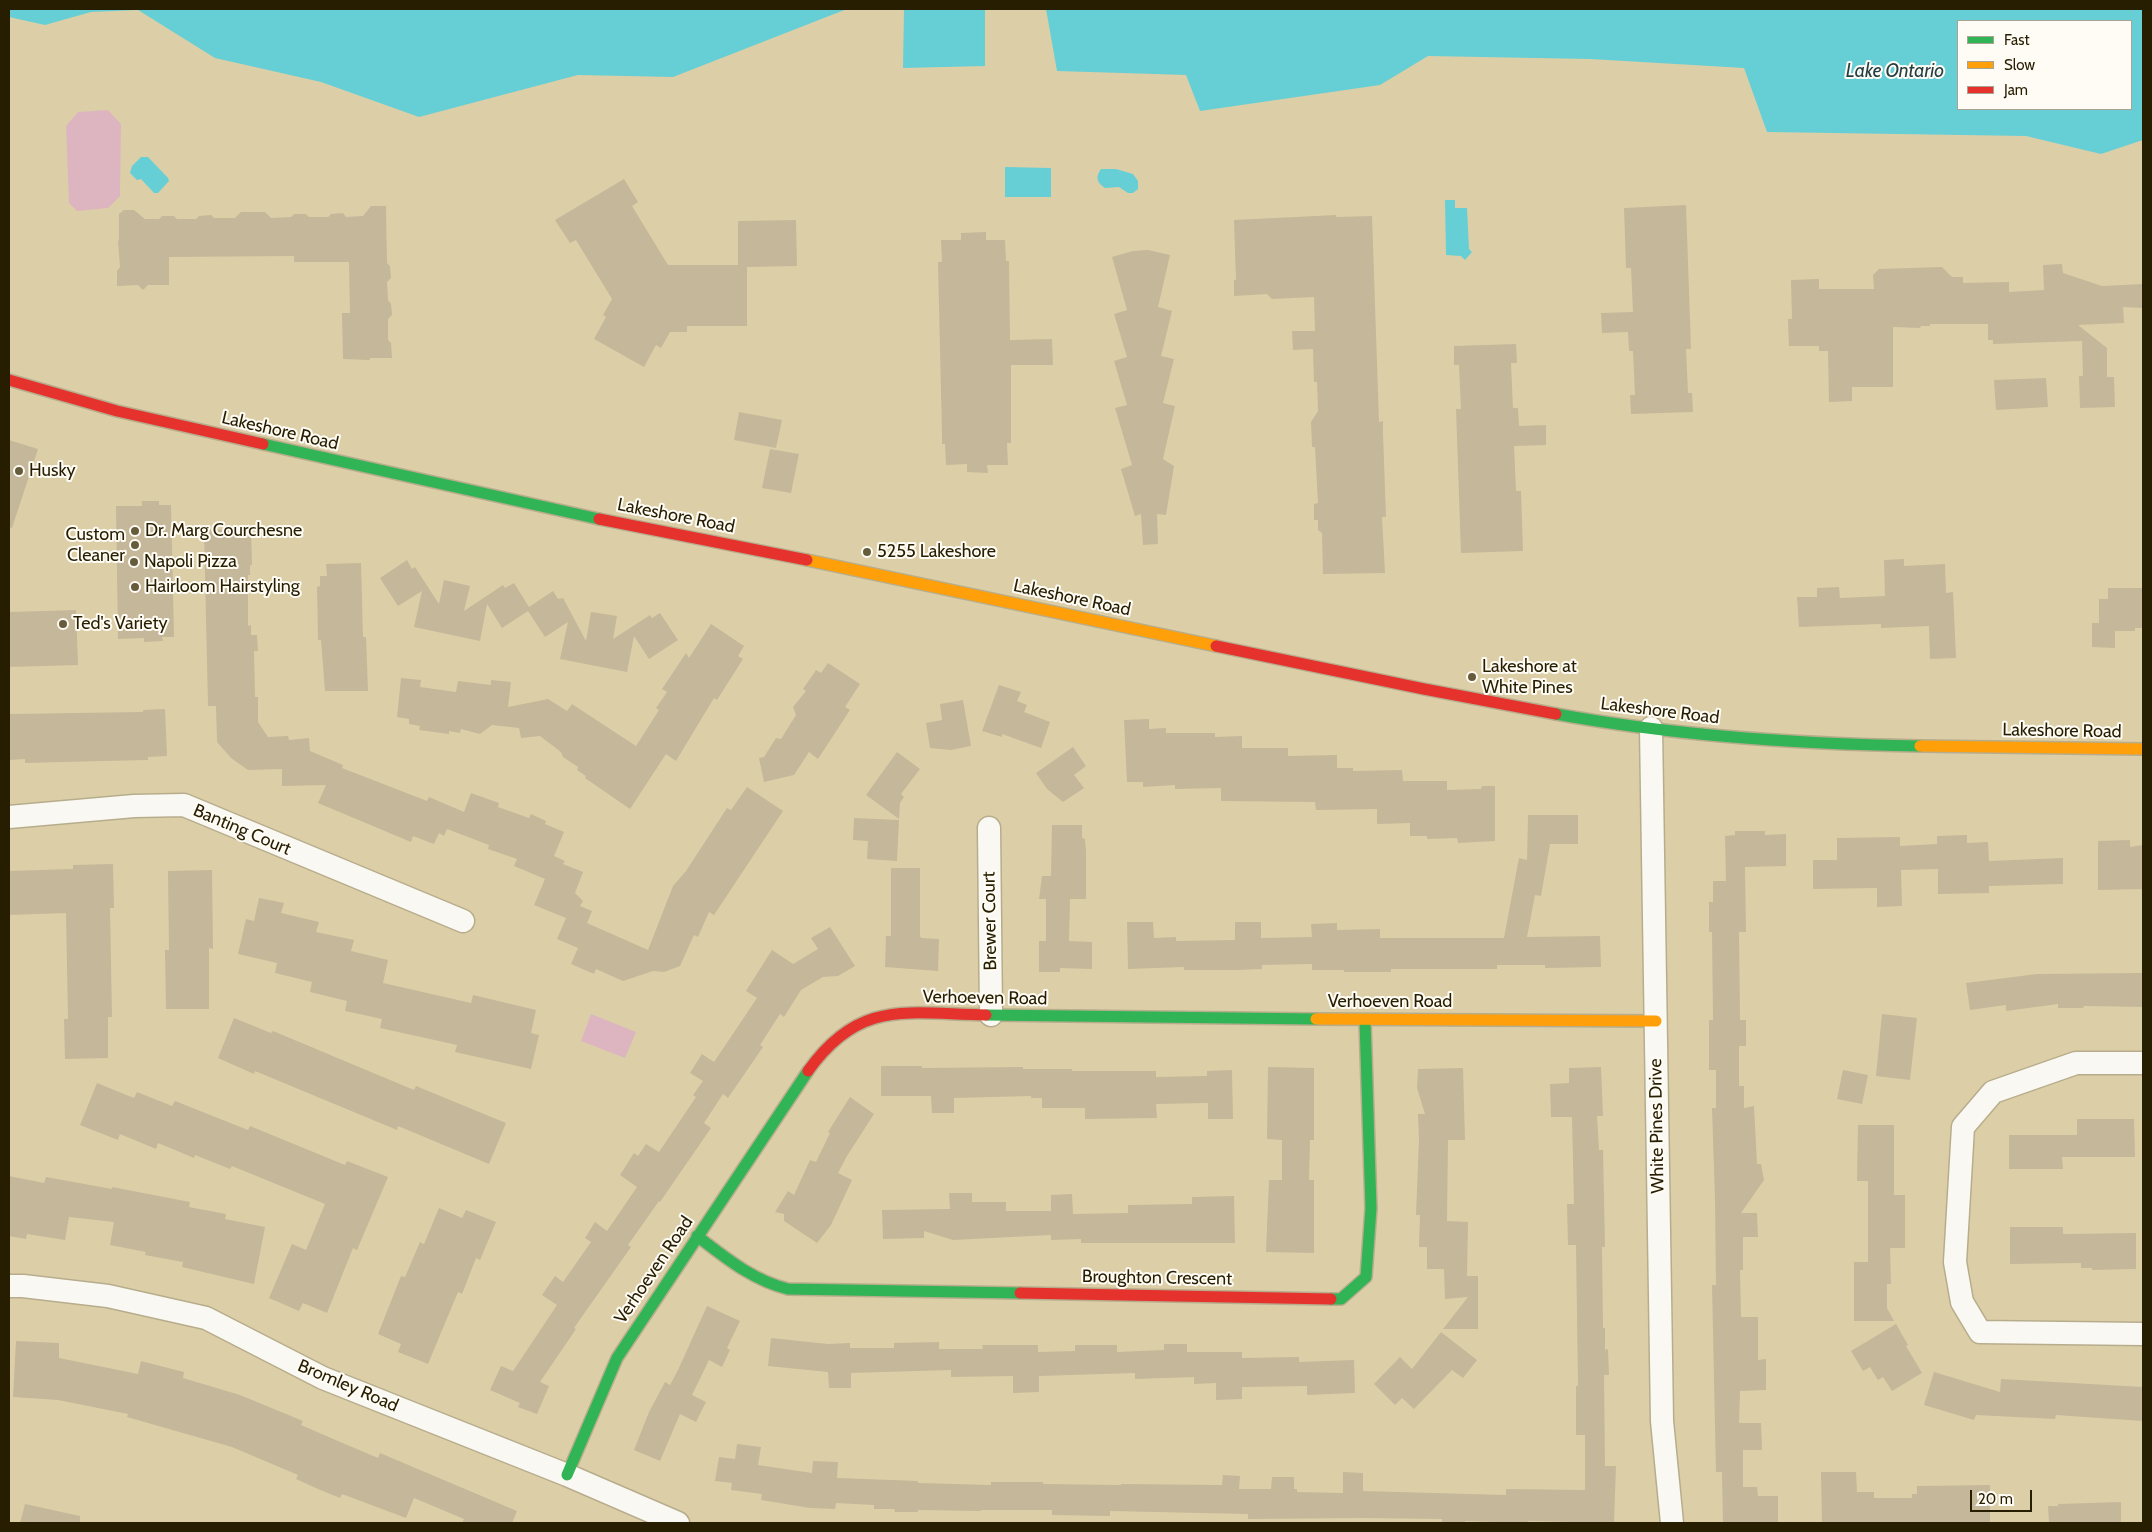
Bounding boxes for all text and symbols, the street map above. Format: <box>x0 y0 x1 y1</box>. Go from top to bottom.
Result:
legend <box>1957 20 2132 110</box>
text: Fast <box>2004 31 2029 49</box>
text: Slow <box>2004 56 2035 74</box>
water label: Lake Ontario <box>1846 60 1944 82</box>
text: Jam <box>2004 81 2028 99</box>
street label: Lakeshore Road <box>219 407 341 455</box>
place label: Husky <box>29 460 76 482</box>
marker: Husky <box>13 465 25 477</box>
street label: Lakeshore Road <box>615 494 737 538</box>
place label: Dr. Marg Courchesne <box>145 520 302 542</box>
place label: Custom Cleaner <box>66 524 125 566</box>
marker: Dr. Marg Courchesne <box>129 525 141 537</box>
marker: Custom Cleaner <box>129 539 141 551</box>
place label: 5255 Lakeshore <box>877 541 996 563</box>
marker: 5255 Lakeshore <box>861 546 873 558</box>
place label: Napoli Pizza <box>144 551 237 573</box>
marker: Napoli Pizza <box>128 556 140 568</box>
street label: Lakeshore Road <box>1011 575 1133 621</box>
place label: Hairloom Hairstyling <box>145 576 300 598</box>
marker: Hairloom Hairstyling <box>129 581 141 593</box>
place label: Ted's Variety <box>73 613 168 635</box>
marker: Ted's Variety <box>57 618 69 630</box>
place label: Lakeshore at White Pines <box>1482 656 1577 699</box>
marker: Lakeshore at White Pines <box>1466 671 1478 683</box>
street label: Lakeshore Road <box>1599 693 1721 729</box>
street label: Lakeshore Road <box>2002 719 2122 743</box>
street label: Banting Court <box>190 800 294 860</box>
street label: Brewer Court <box>978 871 1002 971</box>
street label: Verhoeven Road <box>922 986 1048 1010</box>
street label: Verhoeven Road <box>1328 991 1452 1013</box>
street label: White Pines Drive <box>1645 1058 1669 1194</box>
street label: Verhoeven Road <box>610 1212 698 1328</box>
street label: Broughton Crescent <box>1082 1266 1232 1290</box>
street label: Bromley Road <box>294 1355 402 1417</box>
scale bar <box>1972 1480 2034 1512</box>
text: 20 m <box>1978 1490 2013 1508</box>

